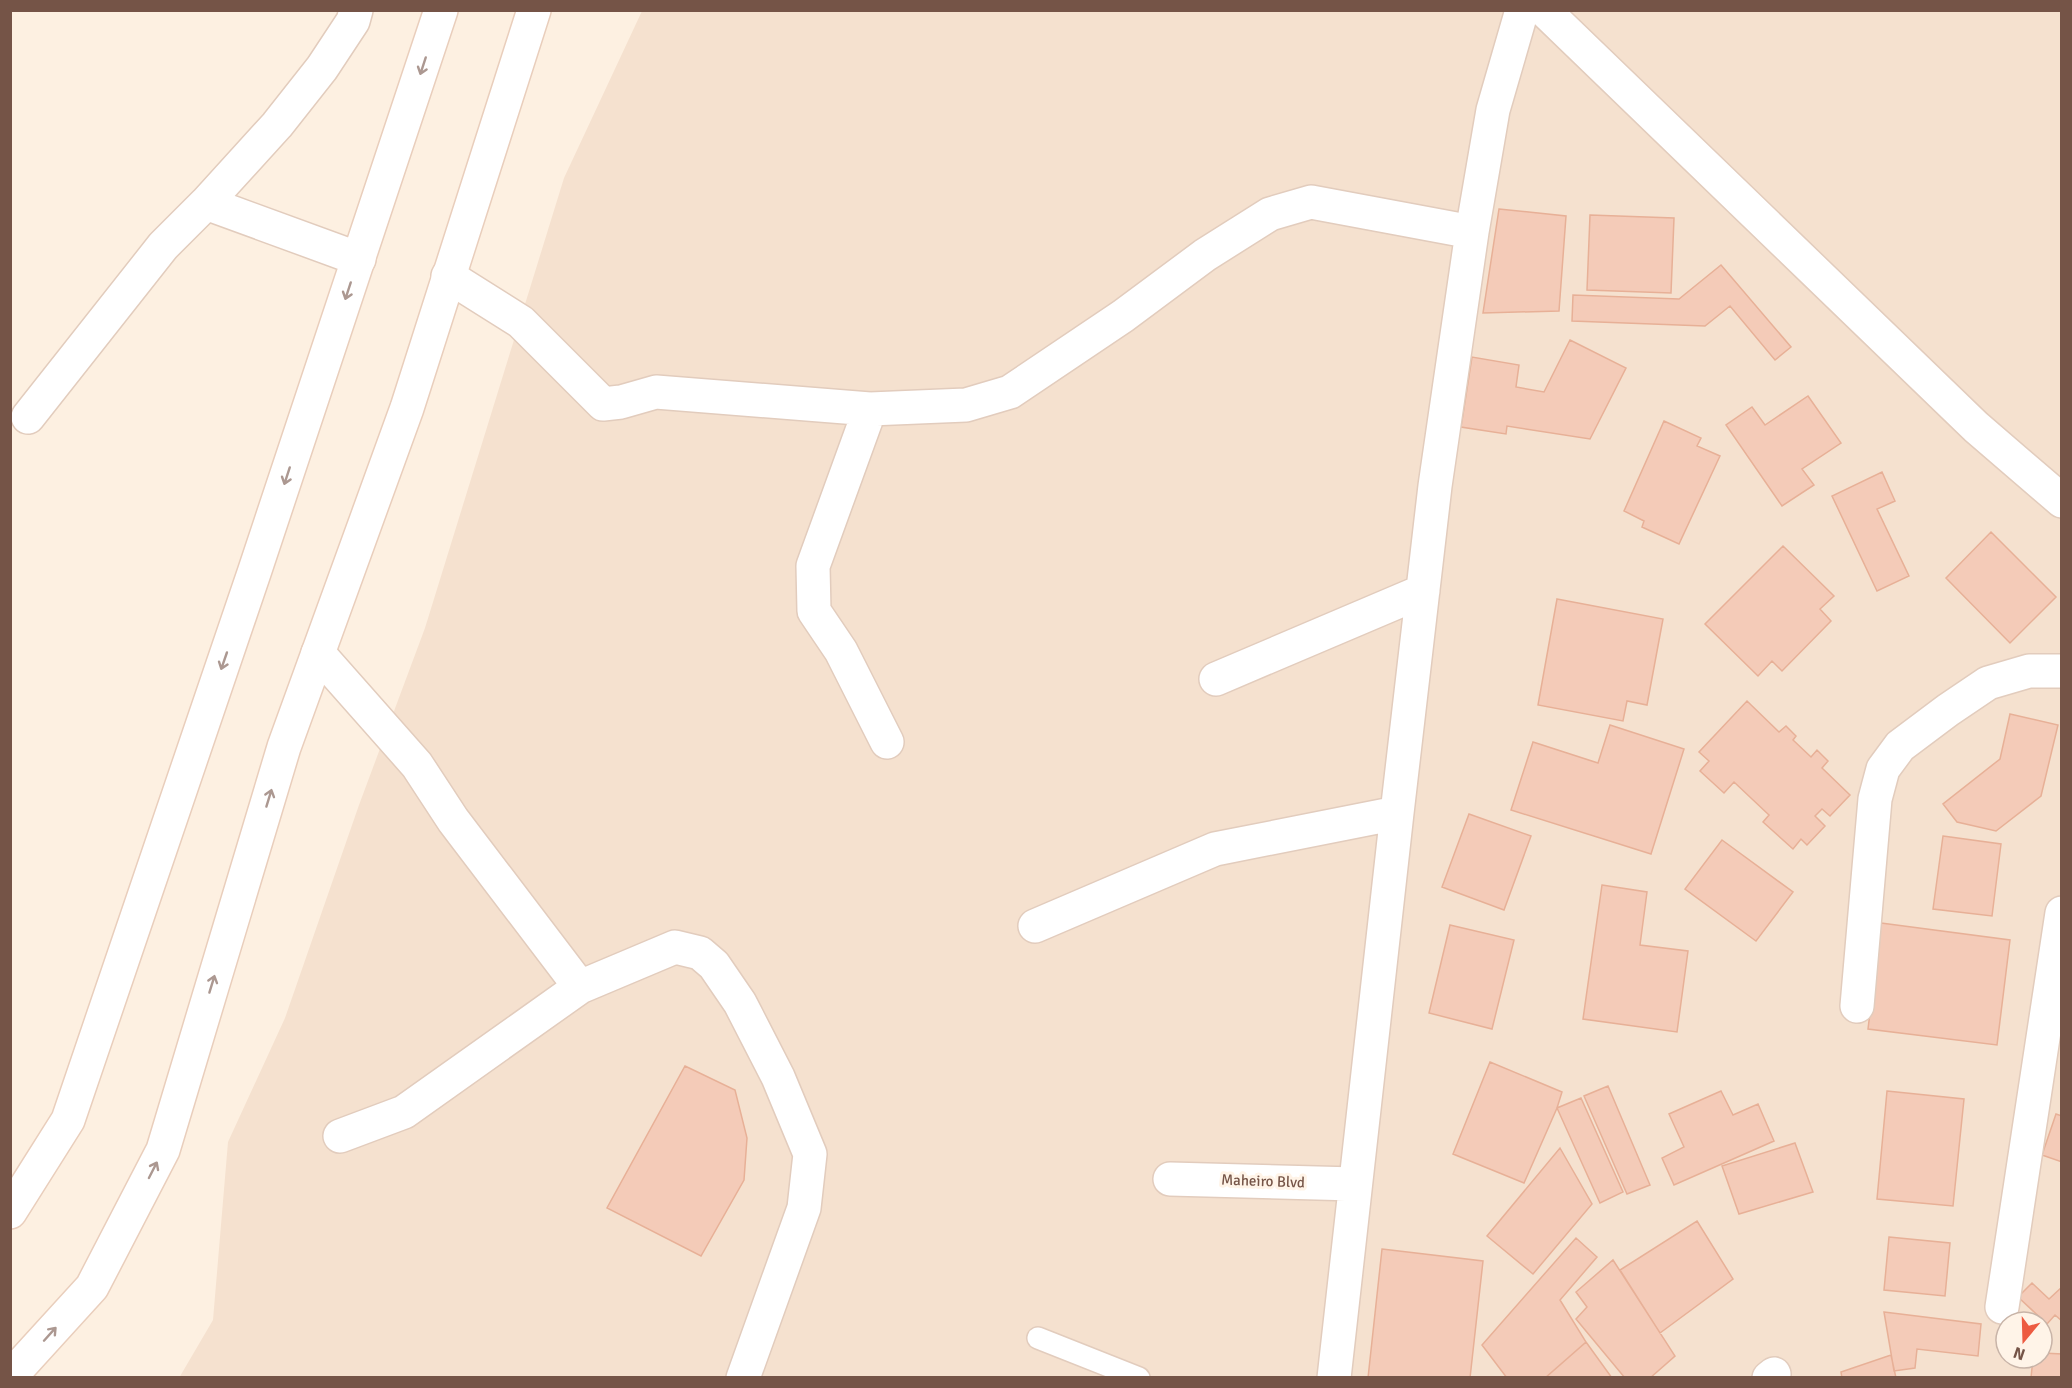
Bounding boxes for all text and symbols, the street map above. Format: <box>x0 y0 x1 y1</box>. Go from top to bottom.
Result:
one-way arrow <box>417 56 428 75</box>
one-way arrow <box>342 281 353 300</box>
one-way arrow <box>280 466 291 485</box>
one-way arrow <box>218 651 229 670</box>
one-way arrow <box>264 789 275 808</box>
one-way arrow <box>207 975 218 994</box>
one-way arrow <box>147 1161 159 1179</box>
street label: Maheiro Blvd <box>1221 1171 1305 1191</box>
north arrow <box>1994 1310 2054 1370</box>
one-way arrow <box>43 1326 57 1341</box>
text: N <box>2011 1342 2028 1365</box>

